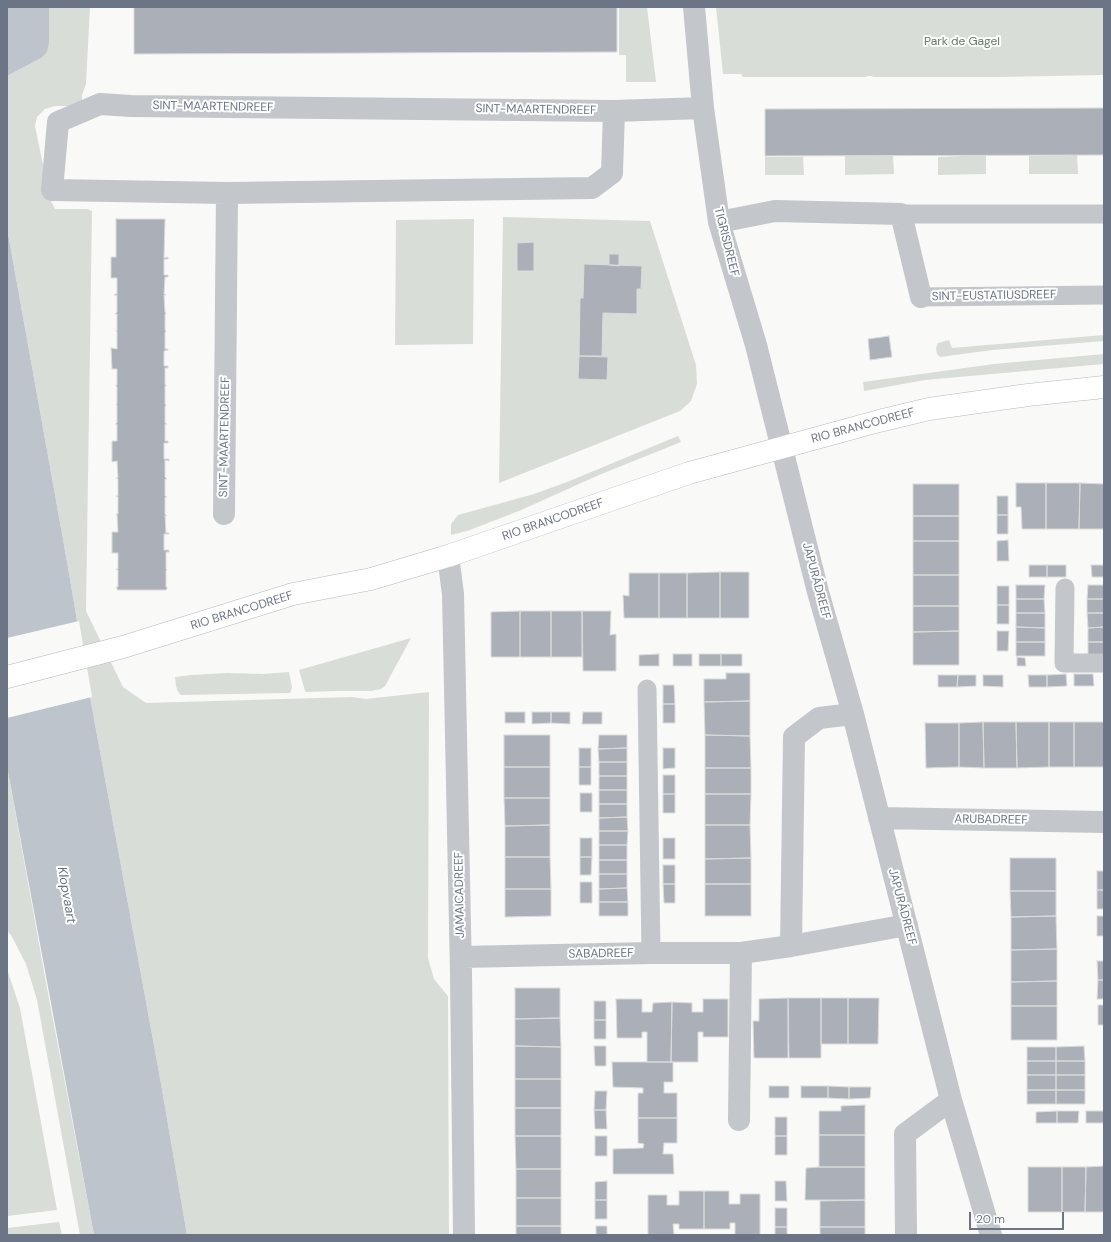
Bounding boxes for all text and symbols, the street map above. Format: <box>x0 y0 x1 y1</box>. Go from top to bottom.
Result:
park label: Park de Gagel <box>924 35 1000 49</box>
street label: SINT-MAARTENDREEF <box>152 99 274 115</box>
street label: SINT-MAARTENDREEF <box>475 102 597 118</box>
street label: TIGRISDREEF <box>710 206 742 278</box>
street label: SINT-EUSTATIUSDREEF <box>932 288 1056 304</box>
street label: SINT-MAARTENDREEF <box>217 376 233 498</box>
street label: RIO BRANCODREEF <box>810 405 916 447</box>
street label: RIO BRANCODREEF <box>500 496 606 544</box>
street label: JAPURÁDREEF <box>799 541 833 621</box>
street label: RIO BRANCODREEF <box>189 589 295 633</box>
street label: ARUBADREEF <box>954 812 1028 828</box>
street label: JAMAICADREEF <box>452 852 468 938</box>
water label: Klopvaart <box>53 866 79 924</box>
street label: JAPURÁDREEF <box>885 867 919 947</box>
street label: SABADREEF <box>568 946 634 962</box>
scale bar <box>971 1204 1066 1230</box>
text: 20 m <box>976 1211 1005 1227</box>

